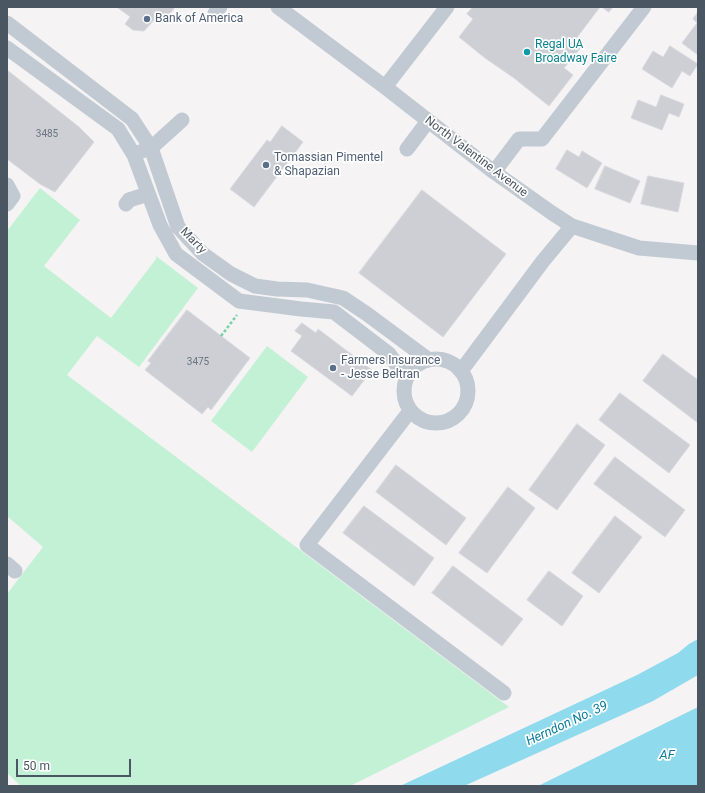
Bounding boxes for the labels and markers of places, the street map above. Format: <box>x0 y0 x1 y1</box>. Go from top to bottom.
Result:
place label: Bank of America <box>155 12 243 26</box>
marker: Bank of America <box>142 14 152 24</box>
place label: Regal UA Broadway Faire <box>535 38 617 66</box>
marker: Regal UA Broadway Faire <box>522 47 532 57</box>
place label: Tomassian Pimentel & Shapazian <box>274 151 383 179</box>
marker: Tomassian Pimentel & Shapazian <box>261 160 271 170</box>
place label: Farmers Insurance - Jesse Beltran <box>341 354 440 382</box>
marker: Farmers Insurance - Jesse Beltran <box>328 363 338 373</box>

